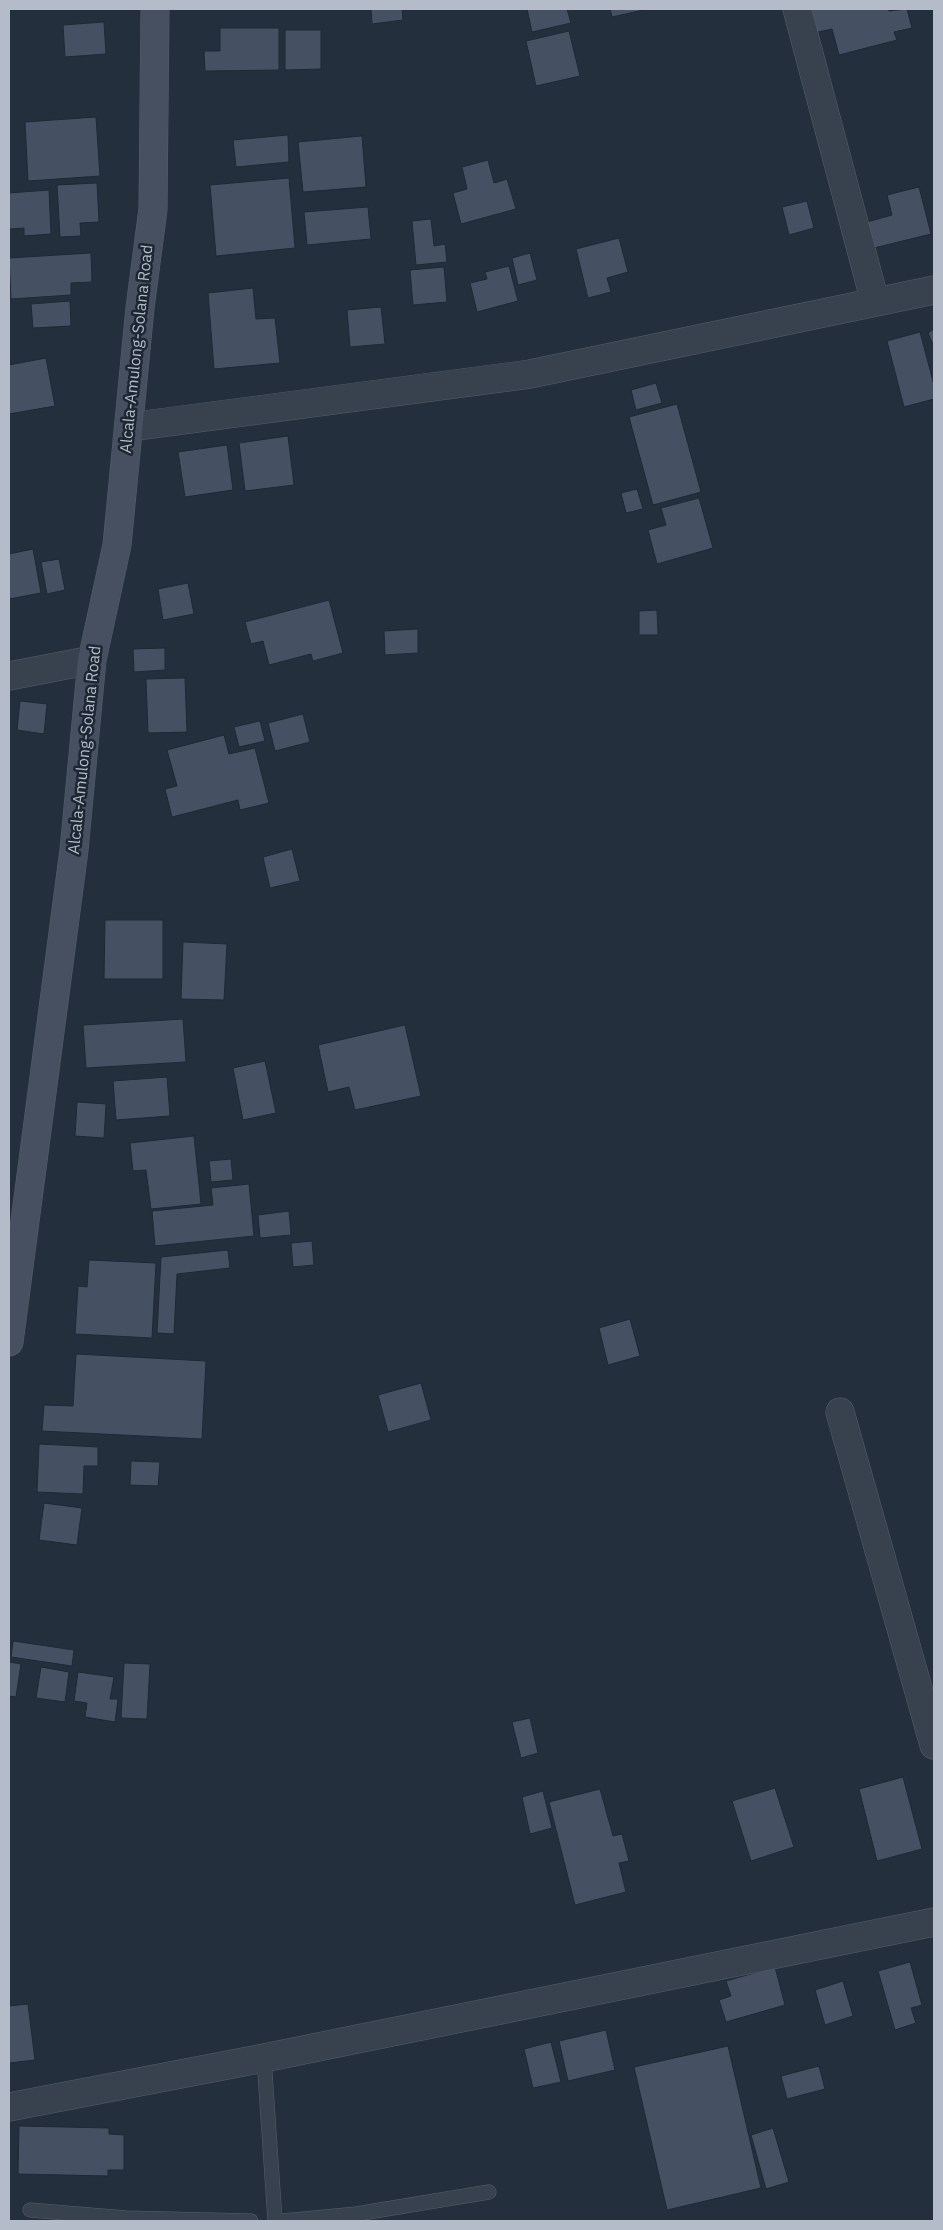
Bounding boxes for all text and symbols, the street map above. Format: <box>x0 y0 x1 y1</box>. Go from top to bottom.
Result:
street label: Alcala-Amulong-Solana Road <box>116 244 158 454</box>
street label: Alcala-Amulong-Solana Road <box>64 645 106 855</box>

